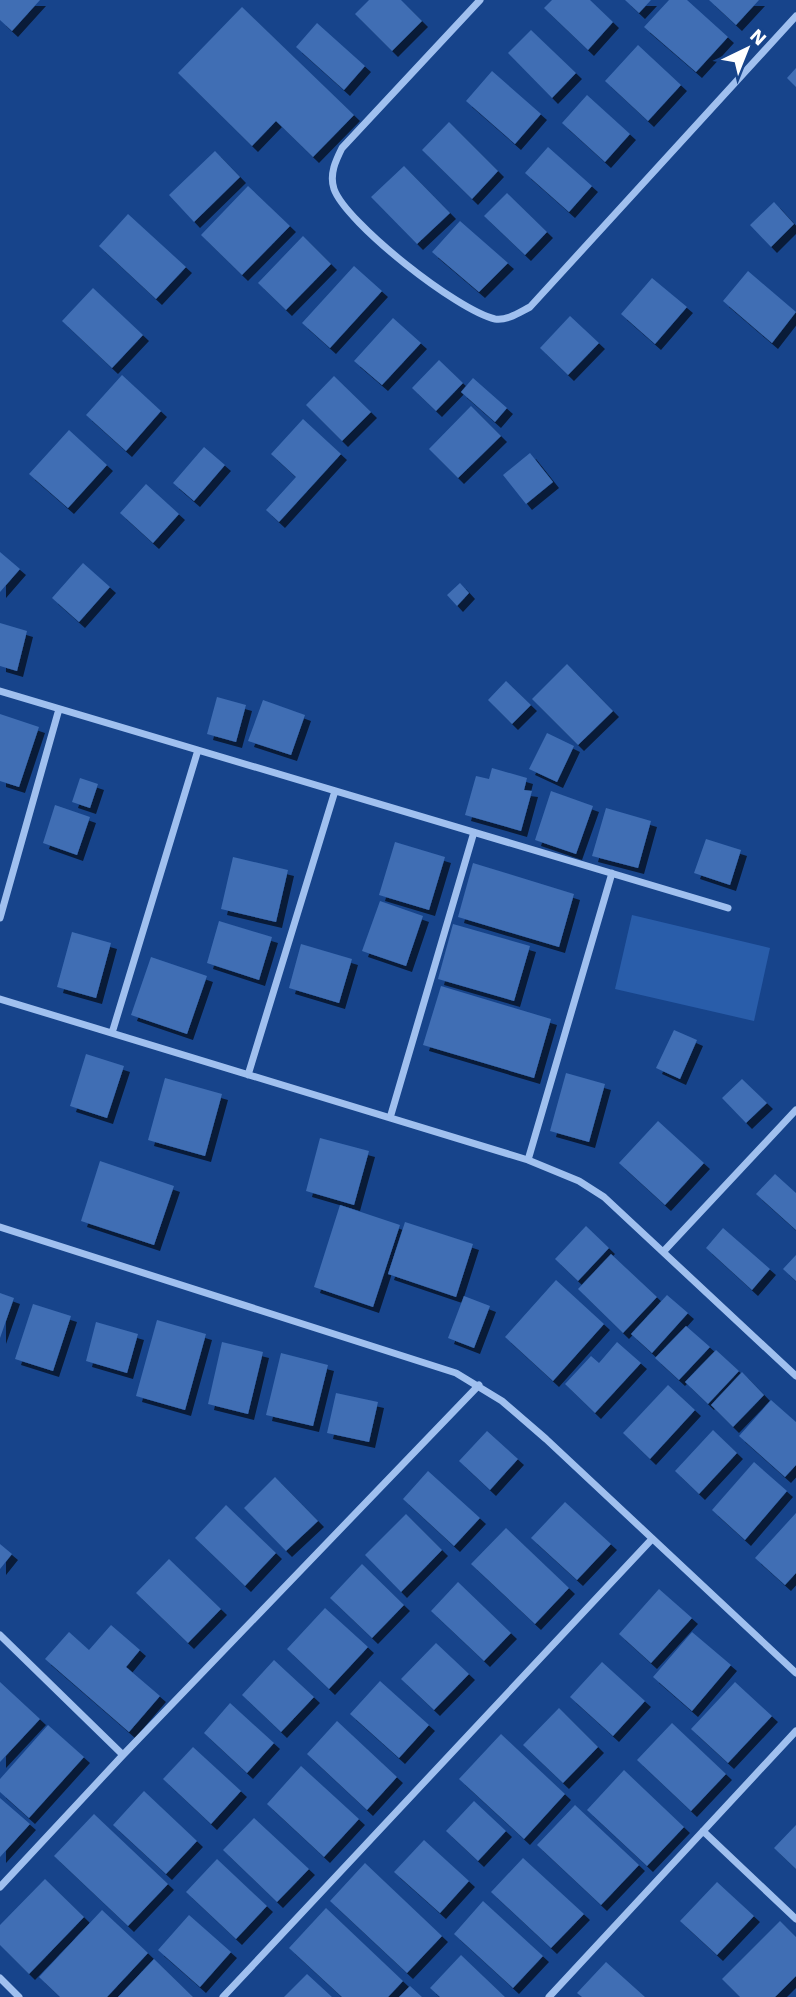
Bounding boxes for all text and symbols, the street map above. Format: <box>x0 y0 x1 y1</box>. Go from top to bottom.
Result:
north arrow <box>712 14 782 84</box>
text: N <box>745 24 771 50</box>

